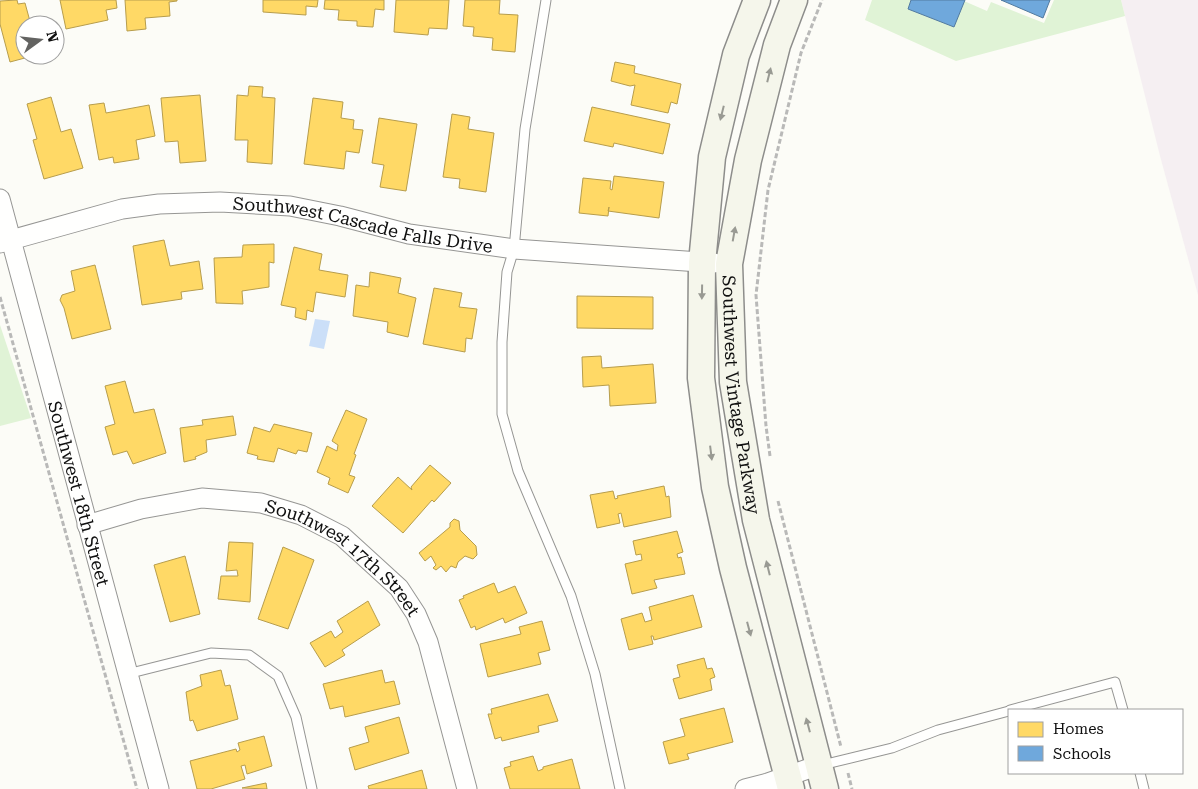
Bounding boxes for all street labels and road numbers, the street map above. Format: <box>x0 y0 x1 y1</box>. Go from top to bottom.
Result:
street label: Southwest Cascade Falls Drive <box>232 192 494 256</box>
street label: Southwest Vintage Parkway <box>719 275 765 516</box>
street label: Southwest 18th Street <box>44 399 114 589</box>
street label: Southwest 17th Street <box>263 494 425 620</box>

